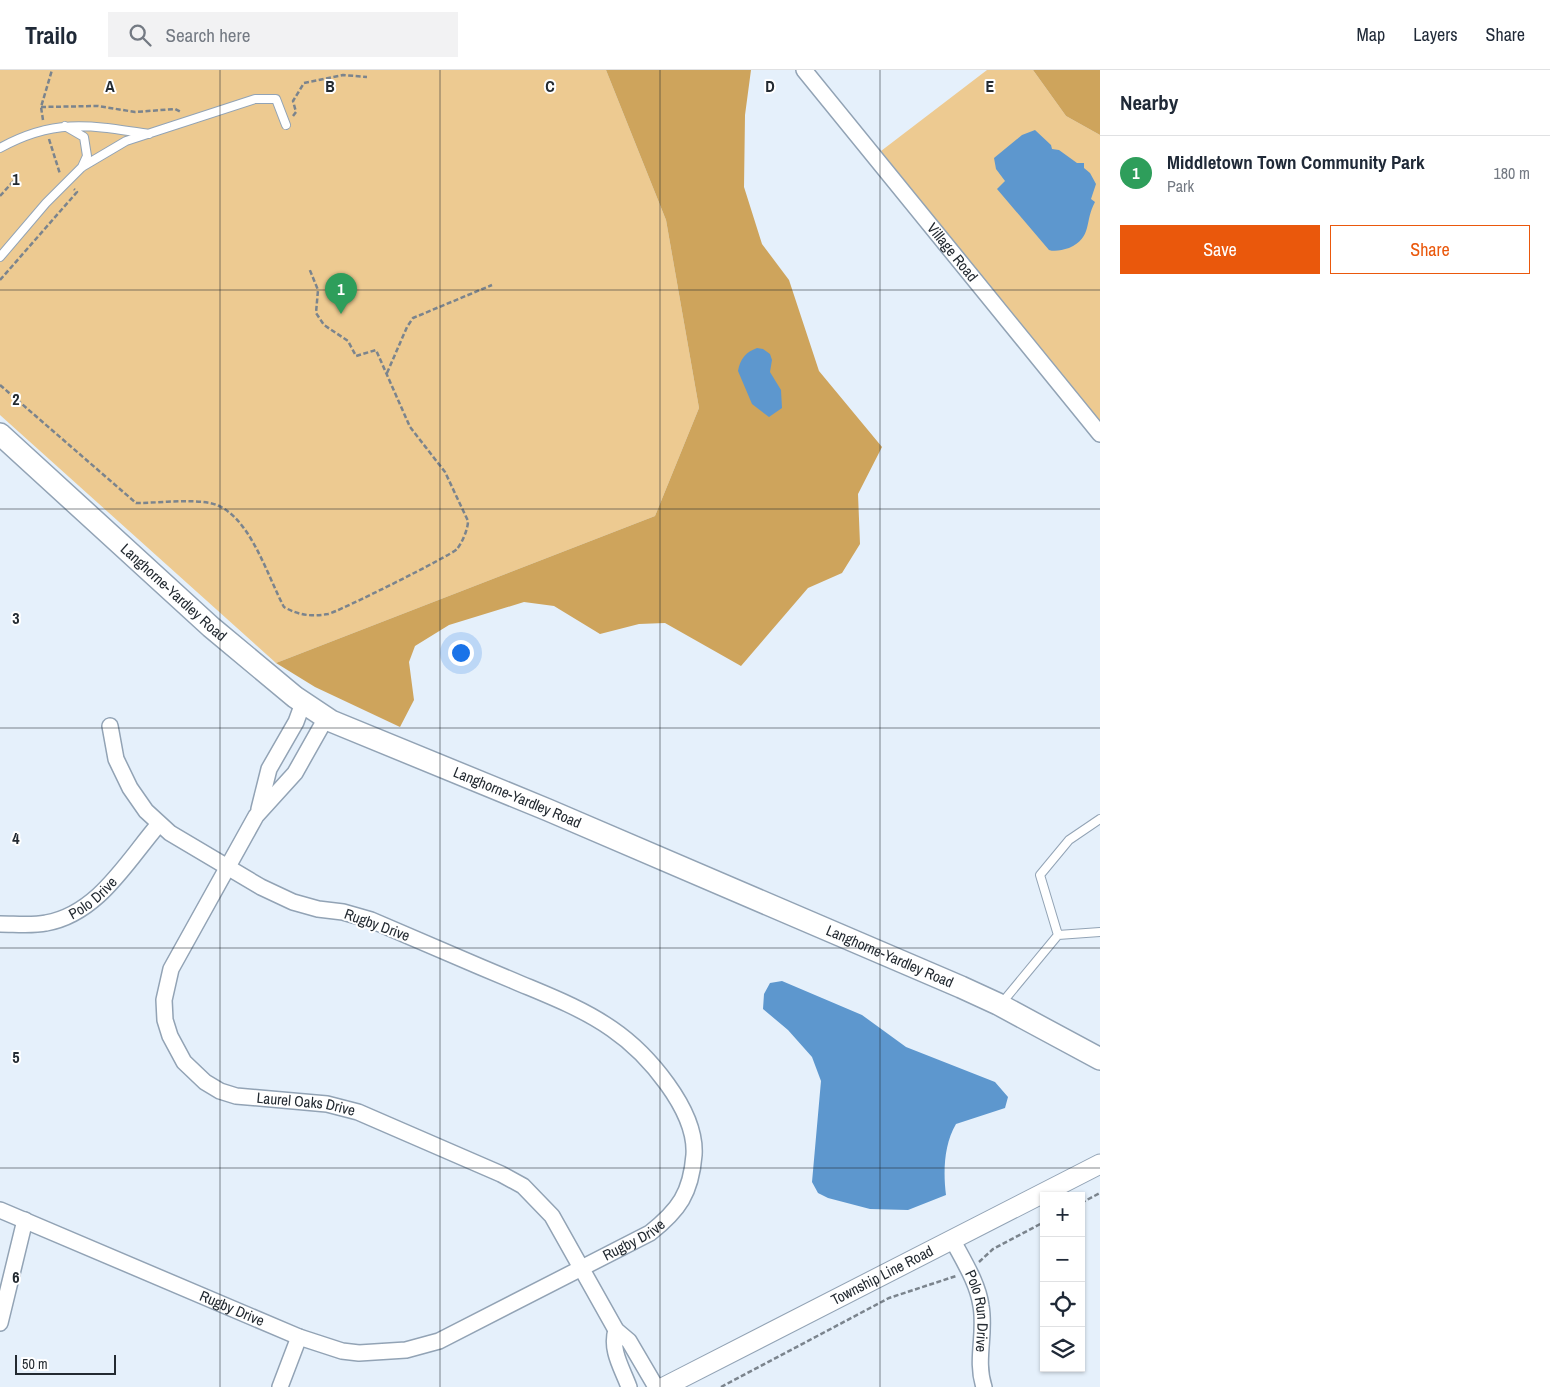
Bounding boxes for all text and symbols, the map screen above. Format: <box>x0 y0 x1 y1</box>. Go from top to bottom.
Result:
search box <box>108 12 458 57</box>
text: Trailo <box>25 19 78 51</box>
icon: search <box>126 21 154 49</box>
text: Search here <box>166 22 250 48</box>
text: Map <box>1357 22 1385 47</box>
text: Layers <box>1413 22 1458 47</box>
text: Share <box>1486 22 1525 47</box>
text: A <box>105 75 115 97</box>
text: B <box>325 75 335 97</box>
text: C <box>545 75 555 97</box>
text: D <box>765 75 775 97</box>
text: E <box>986 75 995 97</box>
text: Nearby <box>1120 88 1178 117</box>
text: Middletown Town Community Park <box>1167 149 1425 175</box>
text: 1 <box>1132 162 1140 184</box>
text: 180 m <box>1494 162 1530 184</box>
text: 1 <box>12 168 20 190</box>
text: Park <box>1167 175 1194 197</box>
street label: Village Road <box>922 218 983 286</box>
button: Save <box>1120 225 1320 274</box>
button: Share <box>1330 225 1530 274</box>
pin: 1 <box>325 273 357 314</box>
text: 2 <box>12 388 20 410</box>
street label: Langhorne-Yardley Road <box>116 538 231 646</box>
text: 3 <box>12 607 20 629</box>
your location <box>448 640 474 666</box>
street label: Langhorne-Yardley Road <box>450 761 585 833</box>
text: 4 <box>12 827 20 849</box>
street label: Polo Drive <box>65 872 122 924</box>
street label: Rugby Drive <box>341 903 413 946</box>
street label: Langhorne-Yardley Road <box>823 919 957 993</box>
text: 5 <box>12 1046 20 1068</box>
street label: Laurel Oaks Drive <box>256 1087 358 1121</box>
map controls <box>1040 1192 1085 1372</box>
button: + <box>1040 1192 1085 1237</box>
street label: Rugby Drive <box>599 1214 669 1265</box>
button: − <box>1040 1237 1085 1282</box>
street label: Township Line Road <box>827 1240 937 1310</box>
text: 6 <box>12 1266 20 1288</box>
street label: Polo Run Drive <box>960 1266 993 1353</box>
button: locate <box>1040 1282 1085 1327</box>
street label: Rugby Drive <box>197 1285 268 1331</box>
button: layers <box>1040 1327 1085 1372</box>
scale bar <box>15 1352 116 1375</box>
text: 50 m <box>22 1355 48 1373</box>

